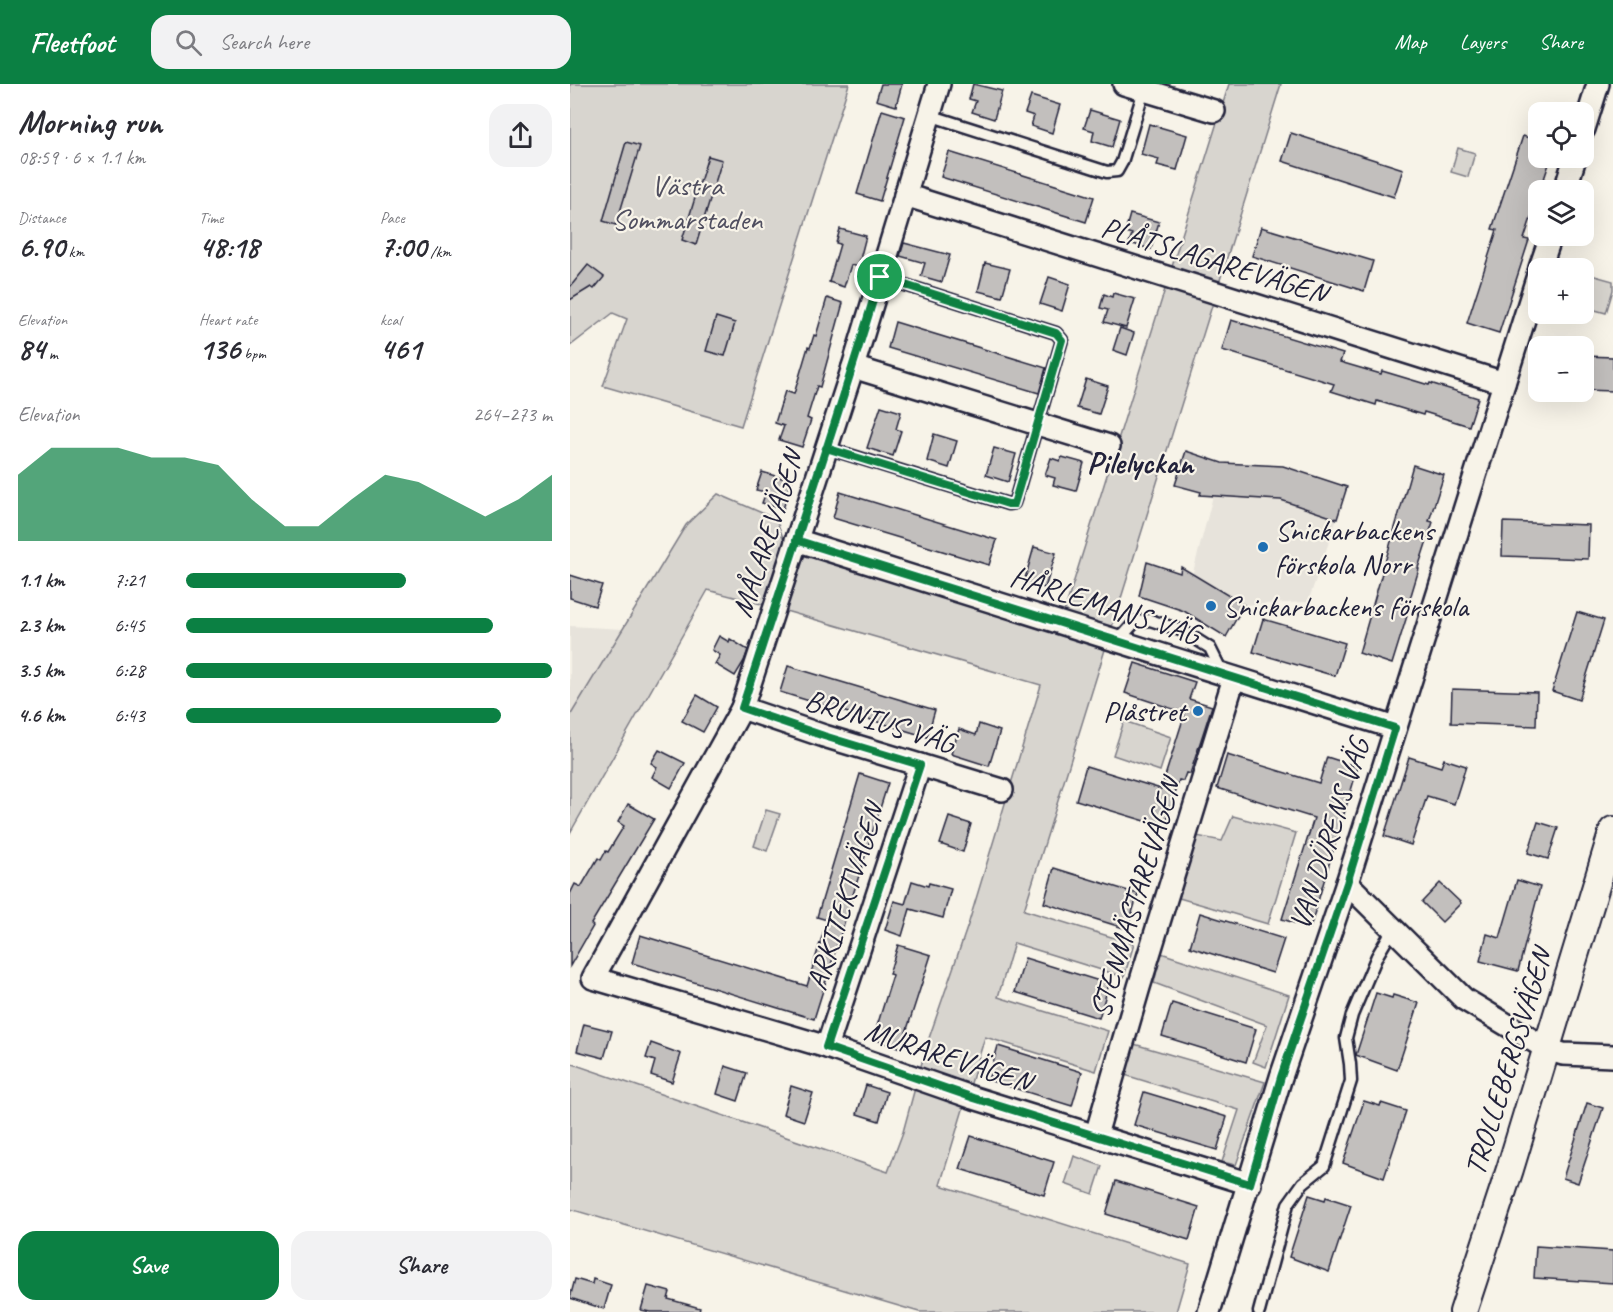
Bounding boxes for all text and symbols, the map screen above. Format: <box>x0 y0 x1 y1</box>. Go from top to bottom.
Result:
search box <box>151 15 571 69</box>
text: Fleetfoot <box>30 25 115 60</box>
icon: search <box>172 26 205 59</box>
text: Search here <box>220 28 309 56</box>
text: Map <box>1394 29 1427 55</box>
text: Layers <box>1460 29 1506 55</box>
text: Share <box>1539 29 1583 55</box>
text: Morning run <box>18 101 162 143</box>
map controls <box>1528 102 1594 402</box>
button: locate <box>1528 102 1594 168</box>
button: share <box>489 104 552 167</box>
text: 08:59 · 6 × 1.1 km <box>18 145 145 170</box>
park label: Västra Sommarstaden <box>612 166 764 238</box>
button: layers <box>1528 180 1594 246</box>
text: Distance <box>18 208 66 228</box>
text: Time <box>199 208 223 228</box>
text: Pace <box>380 208 405 228</box>
street label: PLÅTSLAGAREVÄGEN <box>1097 208 1335 313</box>
text: 6.90 <box>18 228 65 266</box>
text: 48:18 <box>199 228 259 266</box>
text: 7:00 <box>380 228 426 266</box>
text: km <box>65 242 84 262</box>
text: /km <box>426 242 451 262</box>
pin <box>854 251 905 302</box>
button: + <box>1528 258 1594 324</box>
icon: arrive <box>863 260 896 293</box>
text: Elevation <box>18 310 67 330</box>
text: Heart rate <box>199 310 257 330</box>
text: kcal <box>380 310 401 330</box>
text: 84 <box>18 330 45 368</box>
text: 136 <box>199 330 240 368</box>
text: 461 <box>380 330 421 368</box>
button: − <box>1528 336 1594 402</box>
text: m <box>45 344 58 364</box>
text: bpm <box>240 344 266 364</box>
text: Elevation <box>18 402 80 427</box>
text: 264–273 m <box>473 402 552 427</box>
street label: MÅLAREVÄGEN <box>722 442 813 622</box>
district label: Pilelyckan <box>1087 442 1195 483</box>
place label: Snickarbackens förskola Norr <box>1275 511 1436 583</box>
marker: Snickarbackens förskola Norr <box>1256 540 1270 554</box>
street label: HÅRLEMANS VÄG <box>1006 557 1207 654</box>
text: 1.1 km <box>18 568 65 593</box>
text: 7:21 <box>114 568 145 593</box>
place label: Snickarbackens förskola <box>1223 587 1470 625</box>
marker: Snickarbackens förskola <box>1204 599 1218 613</box>
text: 2.3 km <box>18 613 65 638</box>
text: 6:45 <box>114 613 145 638</box>
text: 3.5 km <box>18 658 64 683</box>
text: 6:28 <box>114 658 145 683</box>
street label: BRUNIUS VÄG <box>800 680 963 763</box>
place label: Plåstret <box>1103 692 1189 730</box>
text: 4.6 km <box>18 703 65 728</box>
text: 6:43 <box>114 703 145 728</box>
marker: Plåstret <box>1191 704 1205 718</box>
street label: VAN DÜRENS VÄG <box>1280 731 1379 934</box>
street label: STENMÄSTAREVÄGEN <box>1081 770 1191 1022</box>
street label: ARKITEKTVÄGEN <box>797 795 894 995</box>
street label: TROLLEBERGSVÄGEN <box>1456 940 1562 1180</box>
street label: MURAREVÄGEN <box>860 1011 1040 1102</box>
button: Save <box>18 1231 279 1300</box>
button: Share <box>291 1231 552 1300</box>

